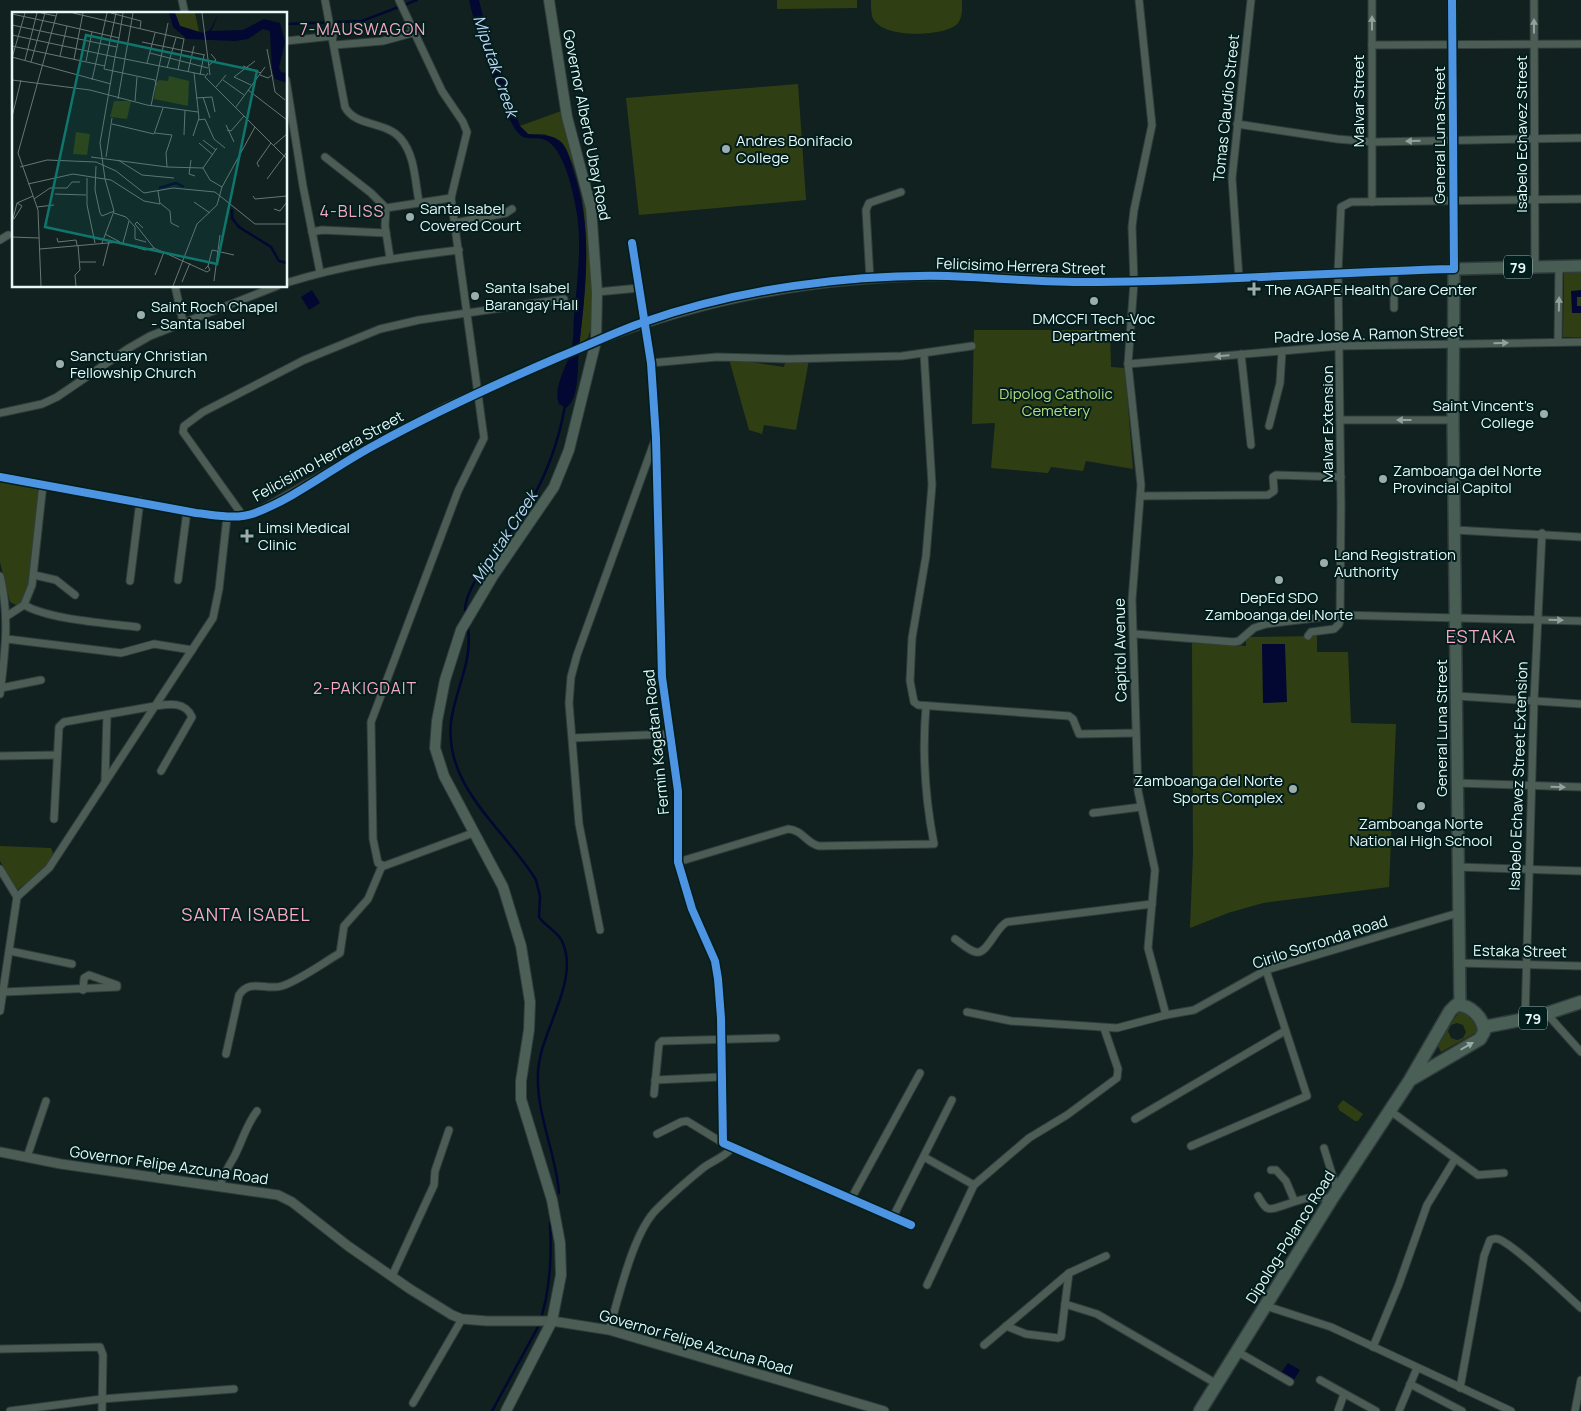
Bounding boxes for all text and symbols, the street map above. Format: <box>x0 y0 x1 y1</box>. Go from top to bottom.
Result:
inset map <box>12 12 288 288</box>
water label: Miputak Creek <box>468 12 524 122</box>
one-way arrow <box>1368 15 1376 31</box>
one-way arrow <box>1530 17 1538 33</box>
district label: 7-MAUSWAGON <box>300 18 426 40</box>
street label: Governor Alberto Ubay Road <box>558 28 616 222</box>
street label: Tomas Claudio Street <box>1208 33 1244 183</box>
street label: Malvar Street <box>1348 55 1369 147</box>
street label: Isabelo Echavez Street <box>1511 55 1532 213</box>
street label: General Luna Street <box>1429 66 1450 204</box>
place label: Andres Bonifacio College <box>736 130 853 168</box>
one-way arrow <box>1405 137 1421 145</box>
marker: Andres Bonifacio College <box>720 143 732 155</box>
place label: Santa Isabel Covered Court <box>420 198 521 236</box>
district label: 4-BLISS <box>320 200 384 222</box>
marker: Santa Isabel Covered Court <box>404 211 416 223</box>
street label: Felicisimo Herrera Street <box>936 253 1106 279</box>
road number: 79 <box>1504 256 1532 278</box>
place label: Santa Isabel Barangay Hall <box>485 277 578 315</box>
place label: The AGAPE Health Care Center <box>1265 279 1478 300</box>
marker: The AGAPE Health Care Center <box>1247 282 1261 296</box>
marker: Santa Isabel Barangay Hall <box>469 290 481 302</box>
marker: DMCCFI Tech-Voc Department <box>1088 295 1100 307</box>
place label: Saint Roch Chapel - Santa Isabel <box>151 296 278 334</box>
one-way arrow <box>1555 296 1563 312</box>
place label: DMCCFI Tech-Voc Department <box>1033 308 1155 346</box>
marker: Saint Roch Chapel - Santa Isabel <box>135 309 147 321</box>
street label: Padre Jose A. Ramon Street <box>1274 320 1464 348</box>
one-way arrow <box>1494 339 1510 347</box>
place label: Sanctuary Christian Fellowship Church <box>70 345 207 383</box>
one-way arrow <box>1214 352 1230 360</box>
marker: Sanctuary Christian Fellowship Church <box>54 358 66 370</box>
street label: Malvar Extension <box>1317 365 1338 483</box>
park label: Dipolog Catholic Cemetery <box>999 383 1113 421</box>
place label: Saint Vincent's College <box>1432 395 1534 433</box>
street label: Felicisimo Herrera Street <box>249 406 407 506</box>
marker: Saint Vincent's College <box>1538 408 1550 420</box>
one-way arrow <box>1396 416 1412 424</box>
place label: Zamboanga del Norte Provincial Capitol <box>1393 460 1542 498</box>
marker: Zamboanga del Norte Provincial Capitol <box>1377 473 1389 485</box>
water label: Miputak Creek <box>466 485 543 588</box>
place label: Limsi Medical Clinic <box>258 517 350 555</box>
marker: Limsi Medical Clinic <box>240 529 254 543</box>
place label: Land Registration Authority <box>1334 544 1456 582</box>
marker: Land Registration Authority <box>1318 557 1330 569</box>
marker: DepEd SDO Zamboanga del Norte <box>1273 574 1285 586</box>
place label: DepEd SDO Zamboanga del Norte <box>1205 587 1354 625</box>
street label: Capitol Avenue <box>1109 598 1131 702</box>
one-way arrow <box>1548 616 1564 624</box>
district label: ESTAKA <box>1446 624 1516 648</box>
street label: General Luna Street <box>1431 659 1452 797</box>
street label: Isabelo Echavez Street Extension <box>1504 661 1532 891</box>
street label: Fermin Kagatan Road <box>638 668 674 816</box>
district label: 2-PAKIGDAIT <box>313 677 417 699</box>
place label: Zamboanga del Norte Sports Complex <box>1134 770 1283 808</box>
marker: Zamboanga del Norte Sports Complex <box>1287 783 1299 795</box>
one-way arrow <box>1550 783 1566 791</box>
marker: Zamboanga Norte National High School <box>1415 800 1427 812</box>
place label: Zamboanga Norte National High School <box>1350 813 1493 851</box>
district label: SANTA ISABEL <box>181 902 311 926</box>
street label: Cirilo Sorronda Road <box>1250 910 1390 974</box>
street label: Estaka Street <box>1473 940 1567 962</box>
road number: 79 <box>1519 1006 1547 1030</box>
one-way arrow <box>1460 1042 1475 1050</box>
street label: Governor Felipe Azcuna Road <box>68 1141 270 1189</box>
street label: Dipolog-Polanco Road <box>1241 1167 1339 1307</box>
street label: Governor Felipe Azcuna Road <box>597 1304 795 1380</box>

